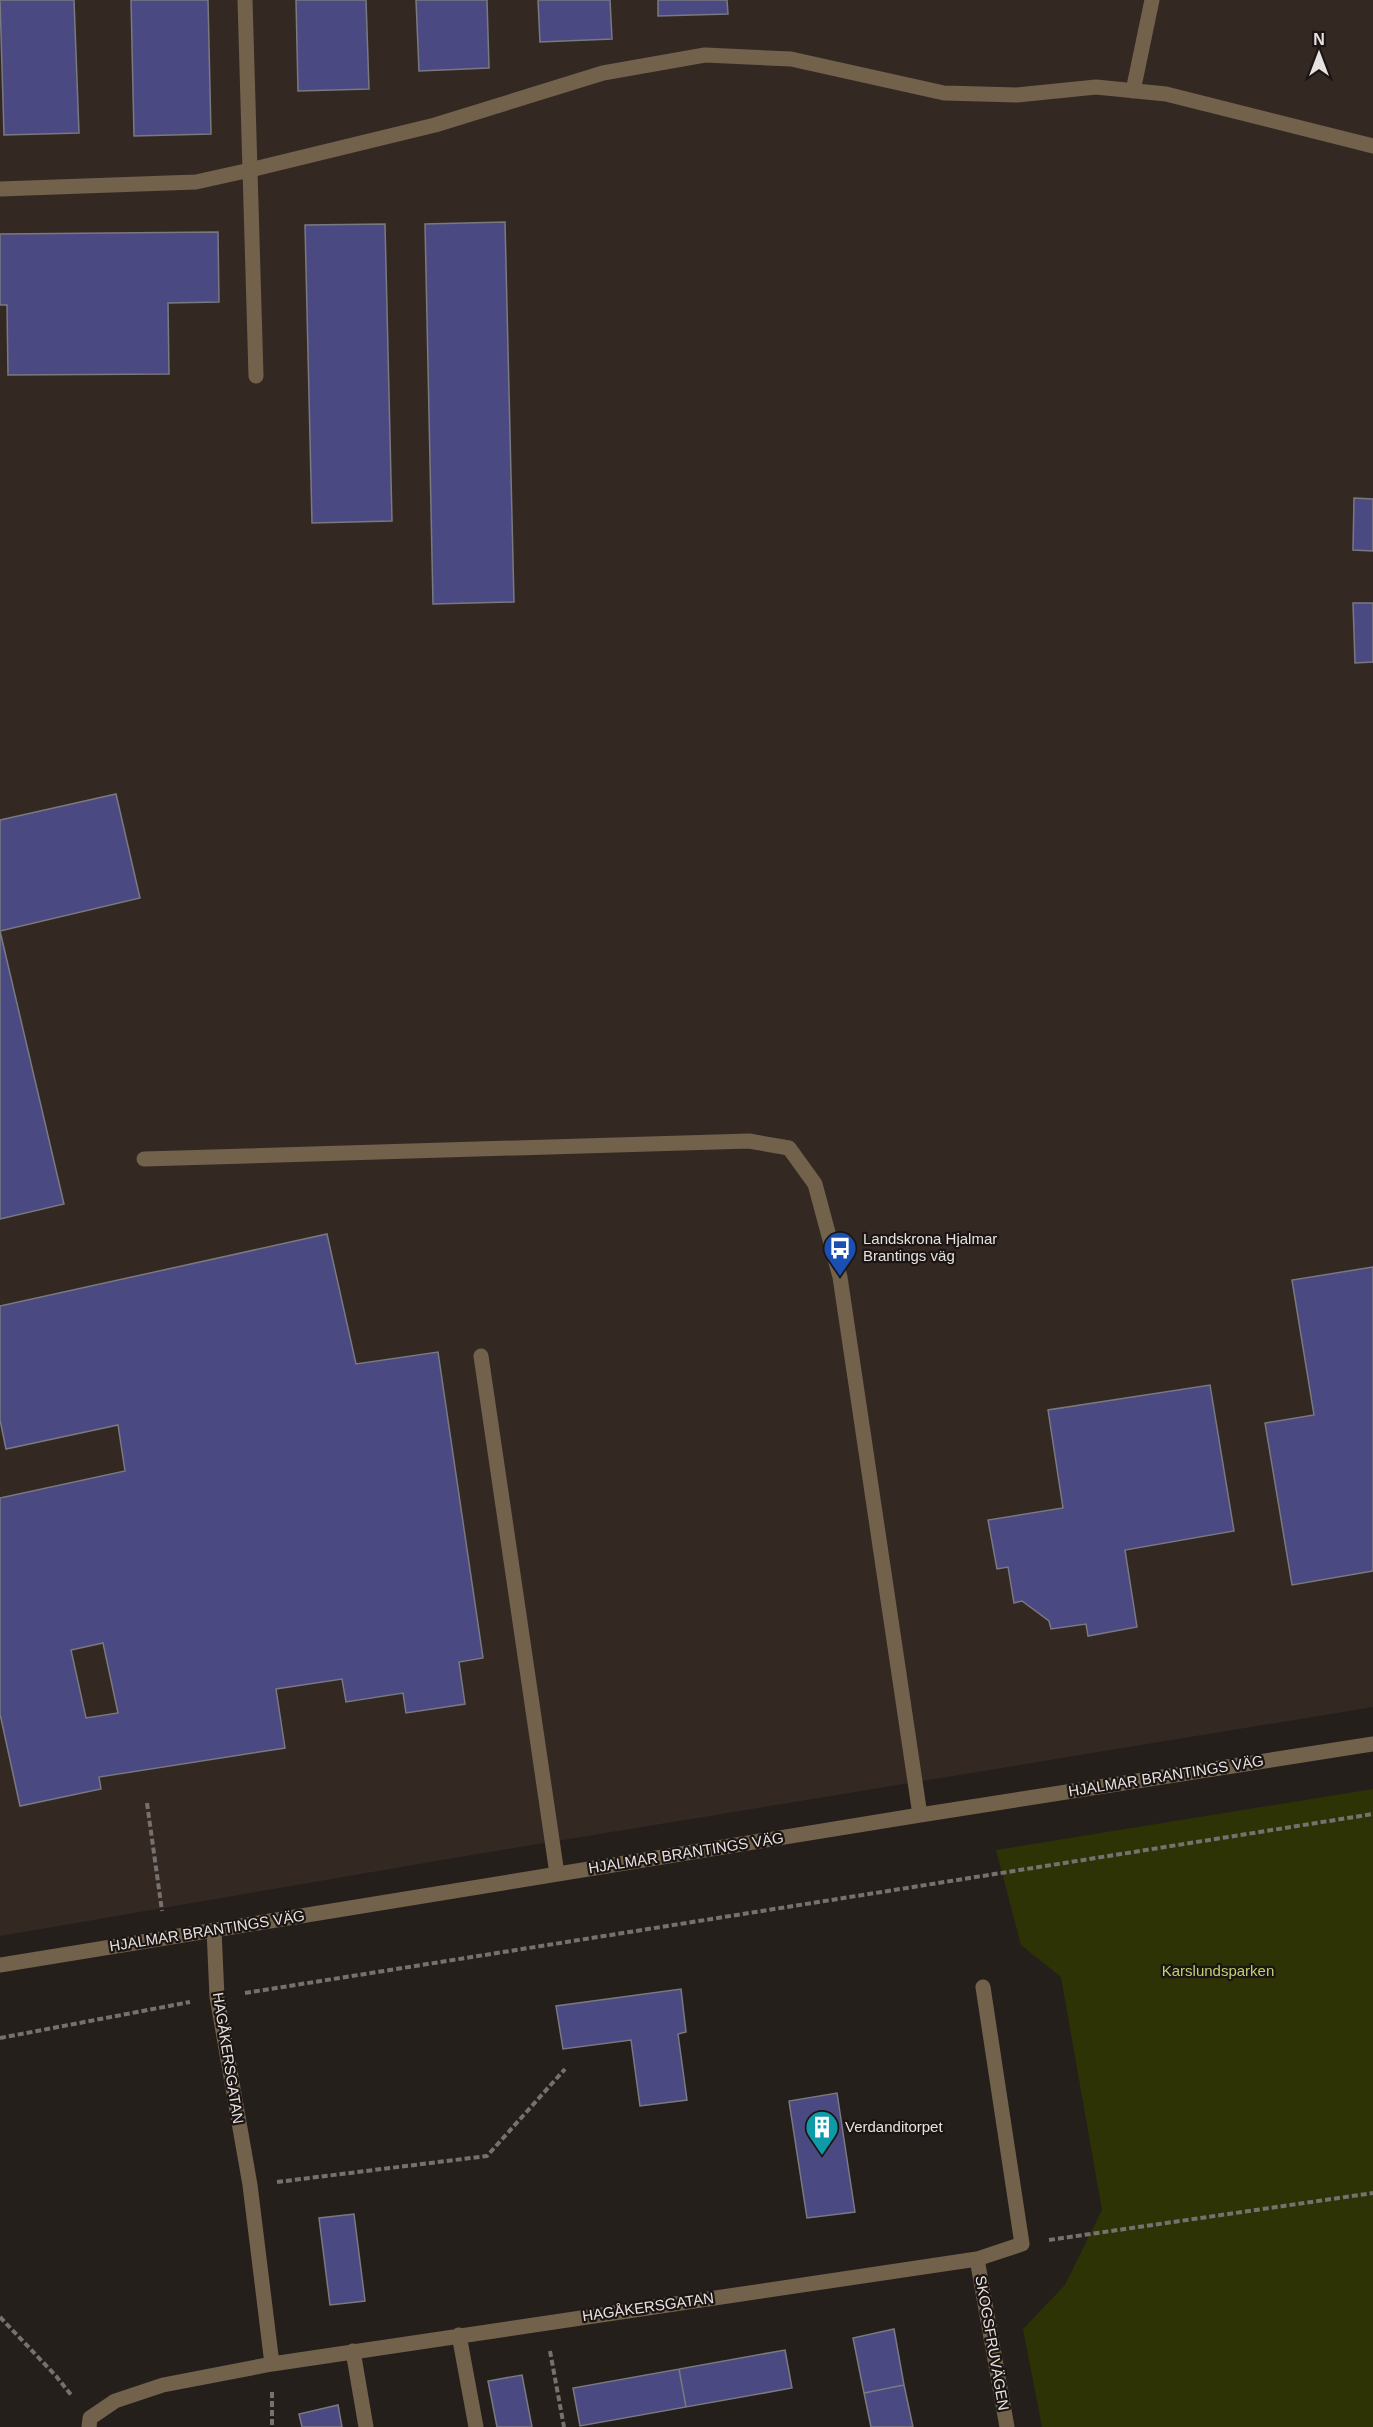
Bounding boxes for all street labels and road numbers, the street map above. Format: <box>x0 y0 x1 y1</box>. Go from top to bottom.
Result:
street label: HJALMAR BRANTINGS VÄG <box>1067 1752 1265 1799</box>
street label: HJALMAR BRANTINGS VÄG <box>587 1829 785 1876</box>
street label: HJALMAR BRANTINGS VÄG <box>108 1907 306 1954</box>
street label: HAGÅKERSGATAN <box>210 1991 247 2125</box>
street label: SKOGSFRUVÄGEN <box>972 2274 1013 2412</box>
street label: HAGÅKERSGATAN <box>581 2289 715 2324</box>

